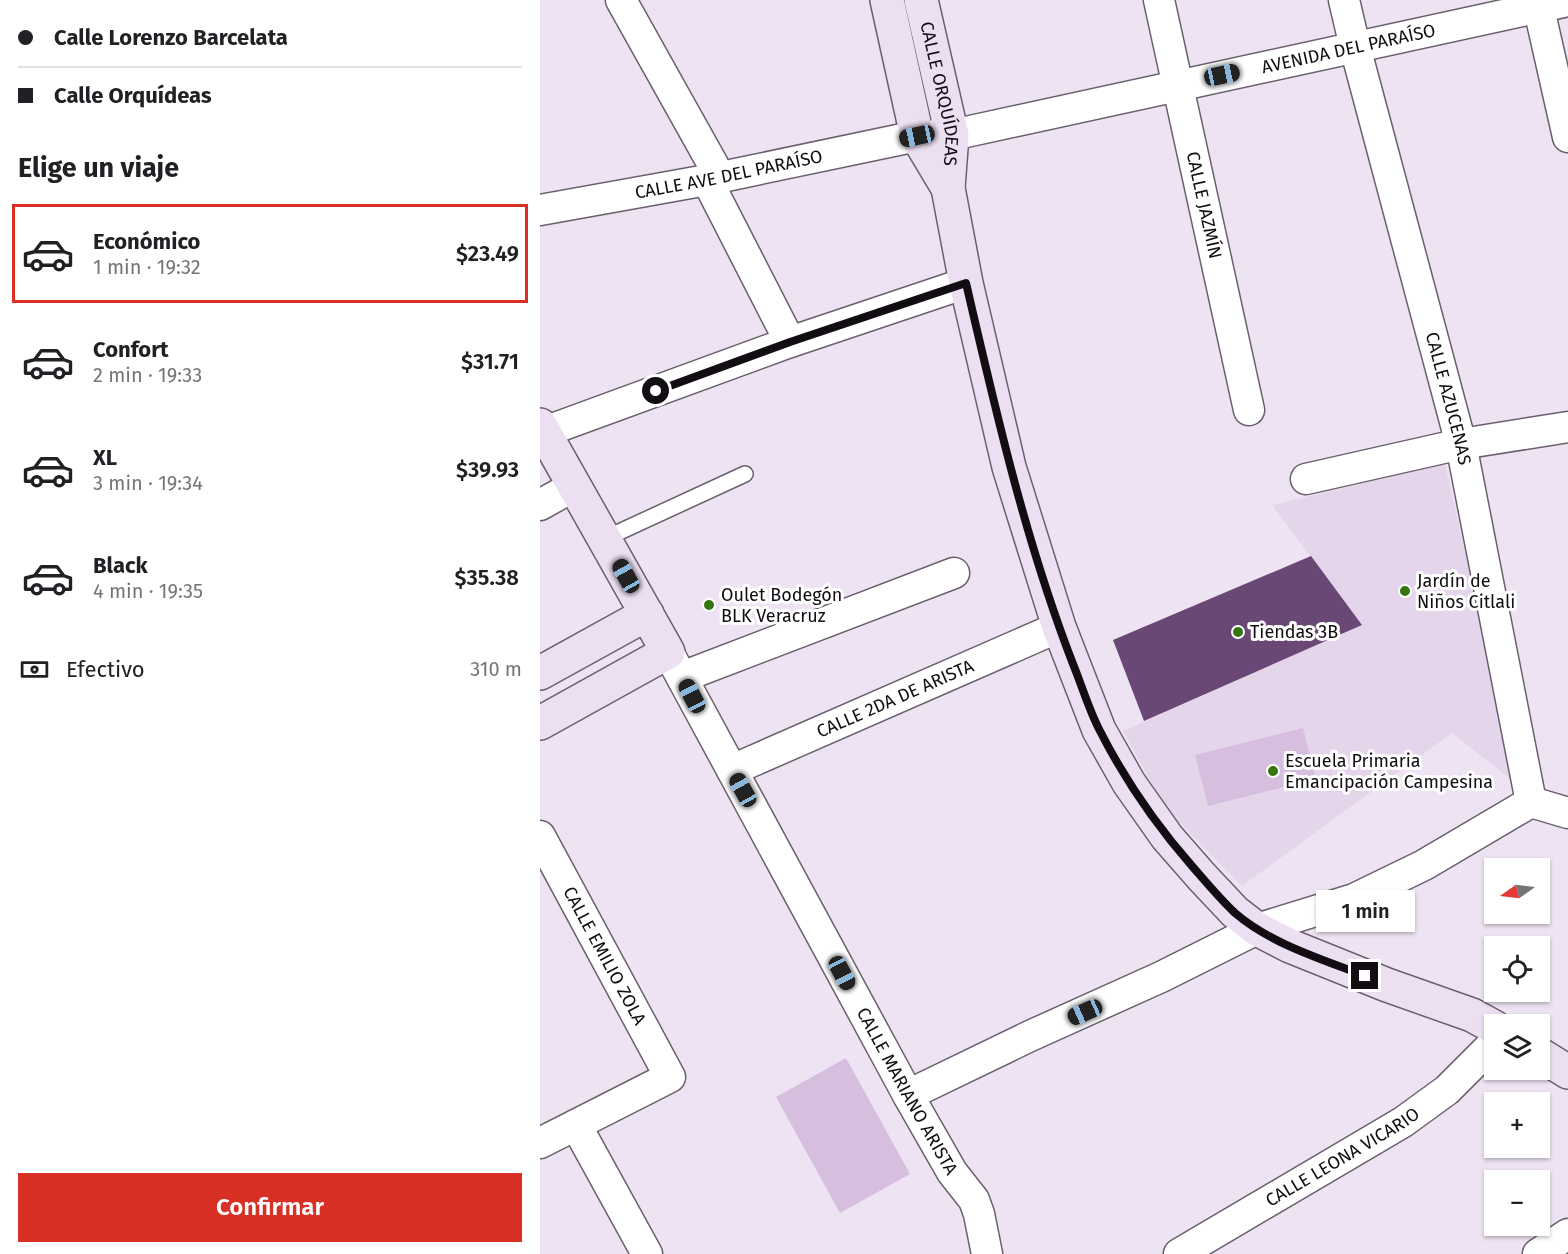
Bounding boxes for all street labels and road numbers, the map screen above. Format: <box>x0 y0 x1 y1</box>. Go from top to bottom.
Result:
street label: CALLE ORQUÍDEAS <box>915 19 963 167</box>
street label: AVENIDA DEL PARAÍSO <box>1259 19 1437 78</box>
street label: CALLE AVE DEL PARAÍSO <box>633 145 824 204</box>
street label: CALLE JAZMÍN <box>1182 149 1227 261</box>
street label: CALLE AZUCENAS <box>1421 330 1476 467</box>
street label: CALLE 2DA DE ARISTA <box>813 654 978 743</box>
street label: CALLE EMILIO ZOLA <box>558 883 651 1029</box>
street label: CALLE MARIANO ARISTA <box>852 1004 963 1179</box>
street label: CALLE LEONA VICARIO <box>1262 1103 1424 1212</box>

